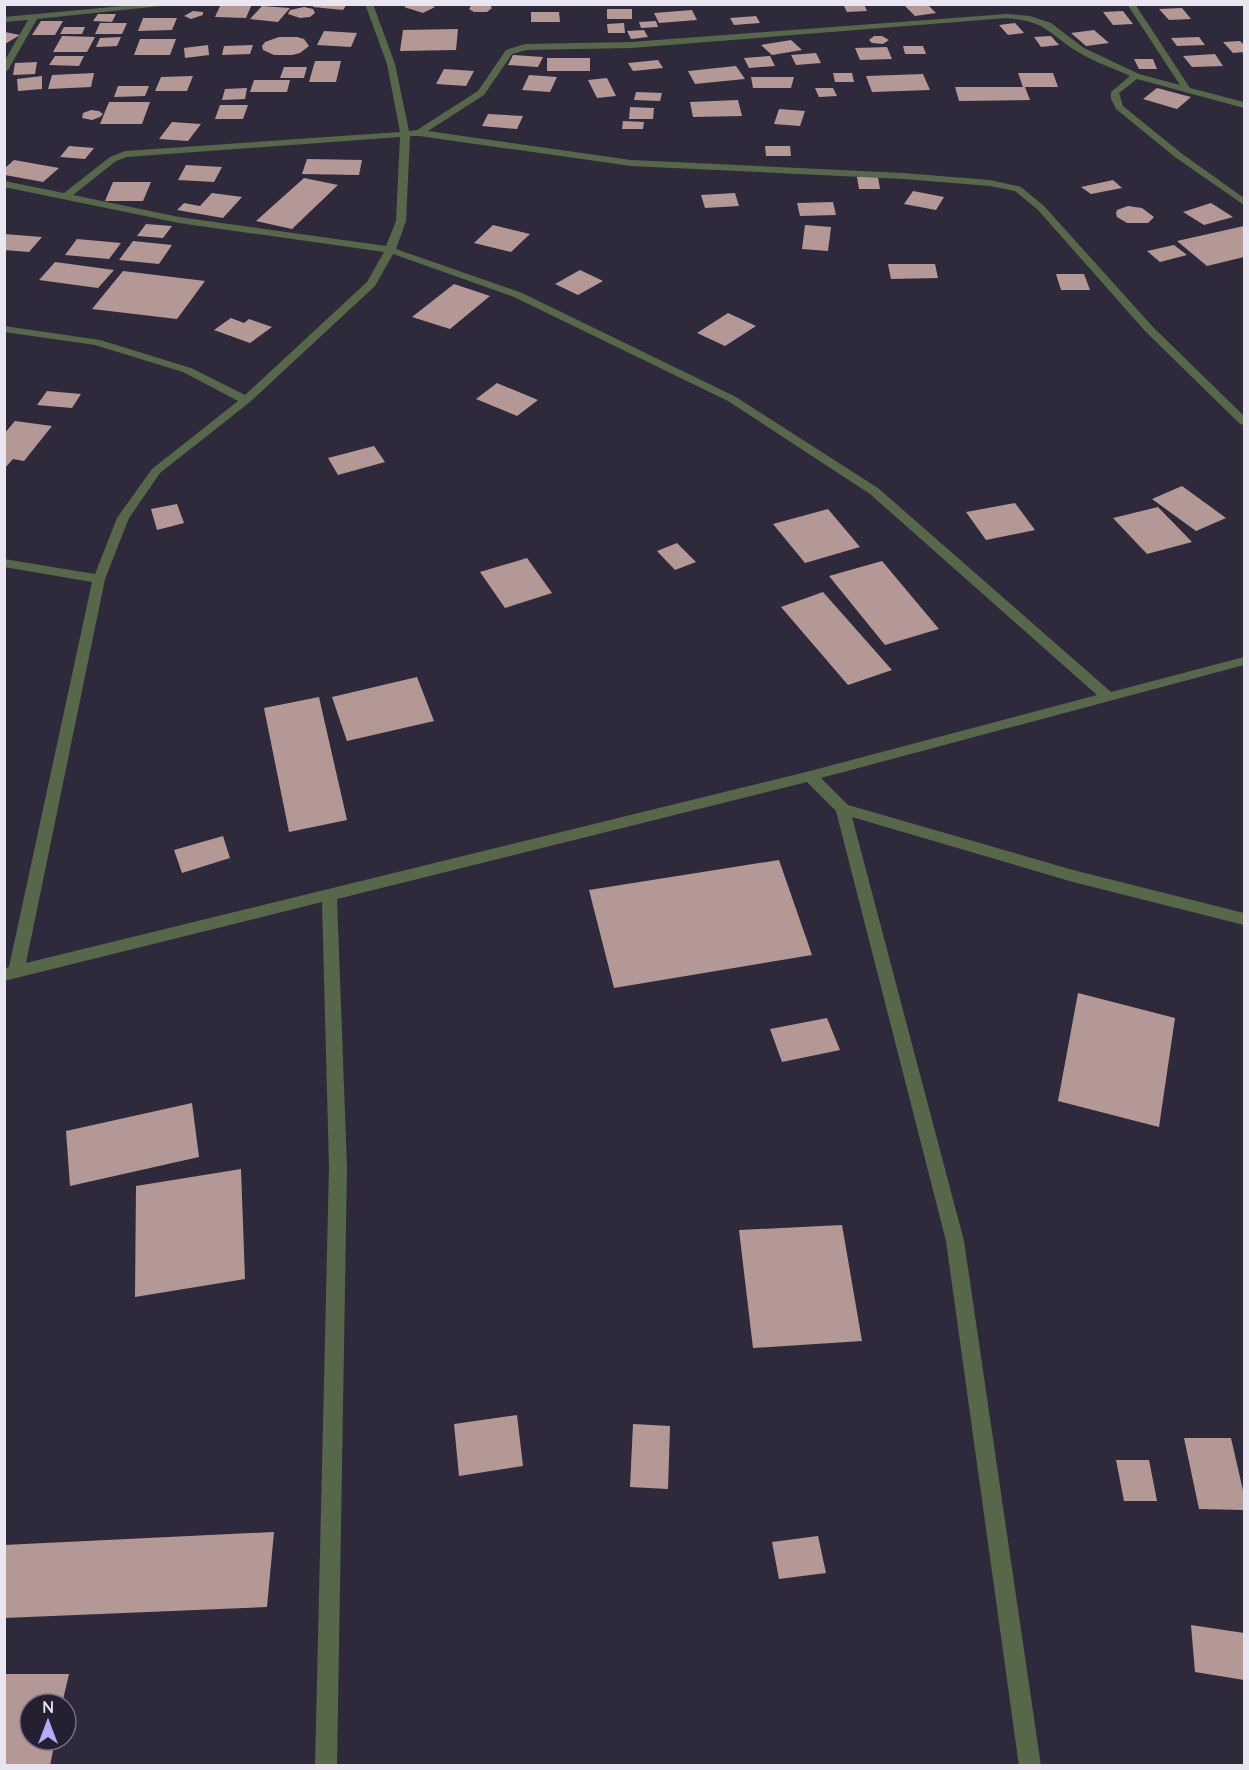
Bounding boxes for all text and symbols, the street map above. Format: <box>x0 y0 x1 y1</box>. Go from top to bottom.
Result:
north arrow <box>18 1692 78 1752</box>
text: N <box>42 1697 54 1717</box>

